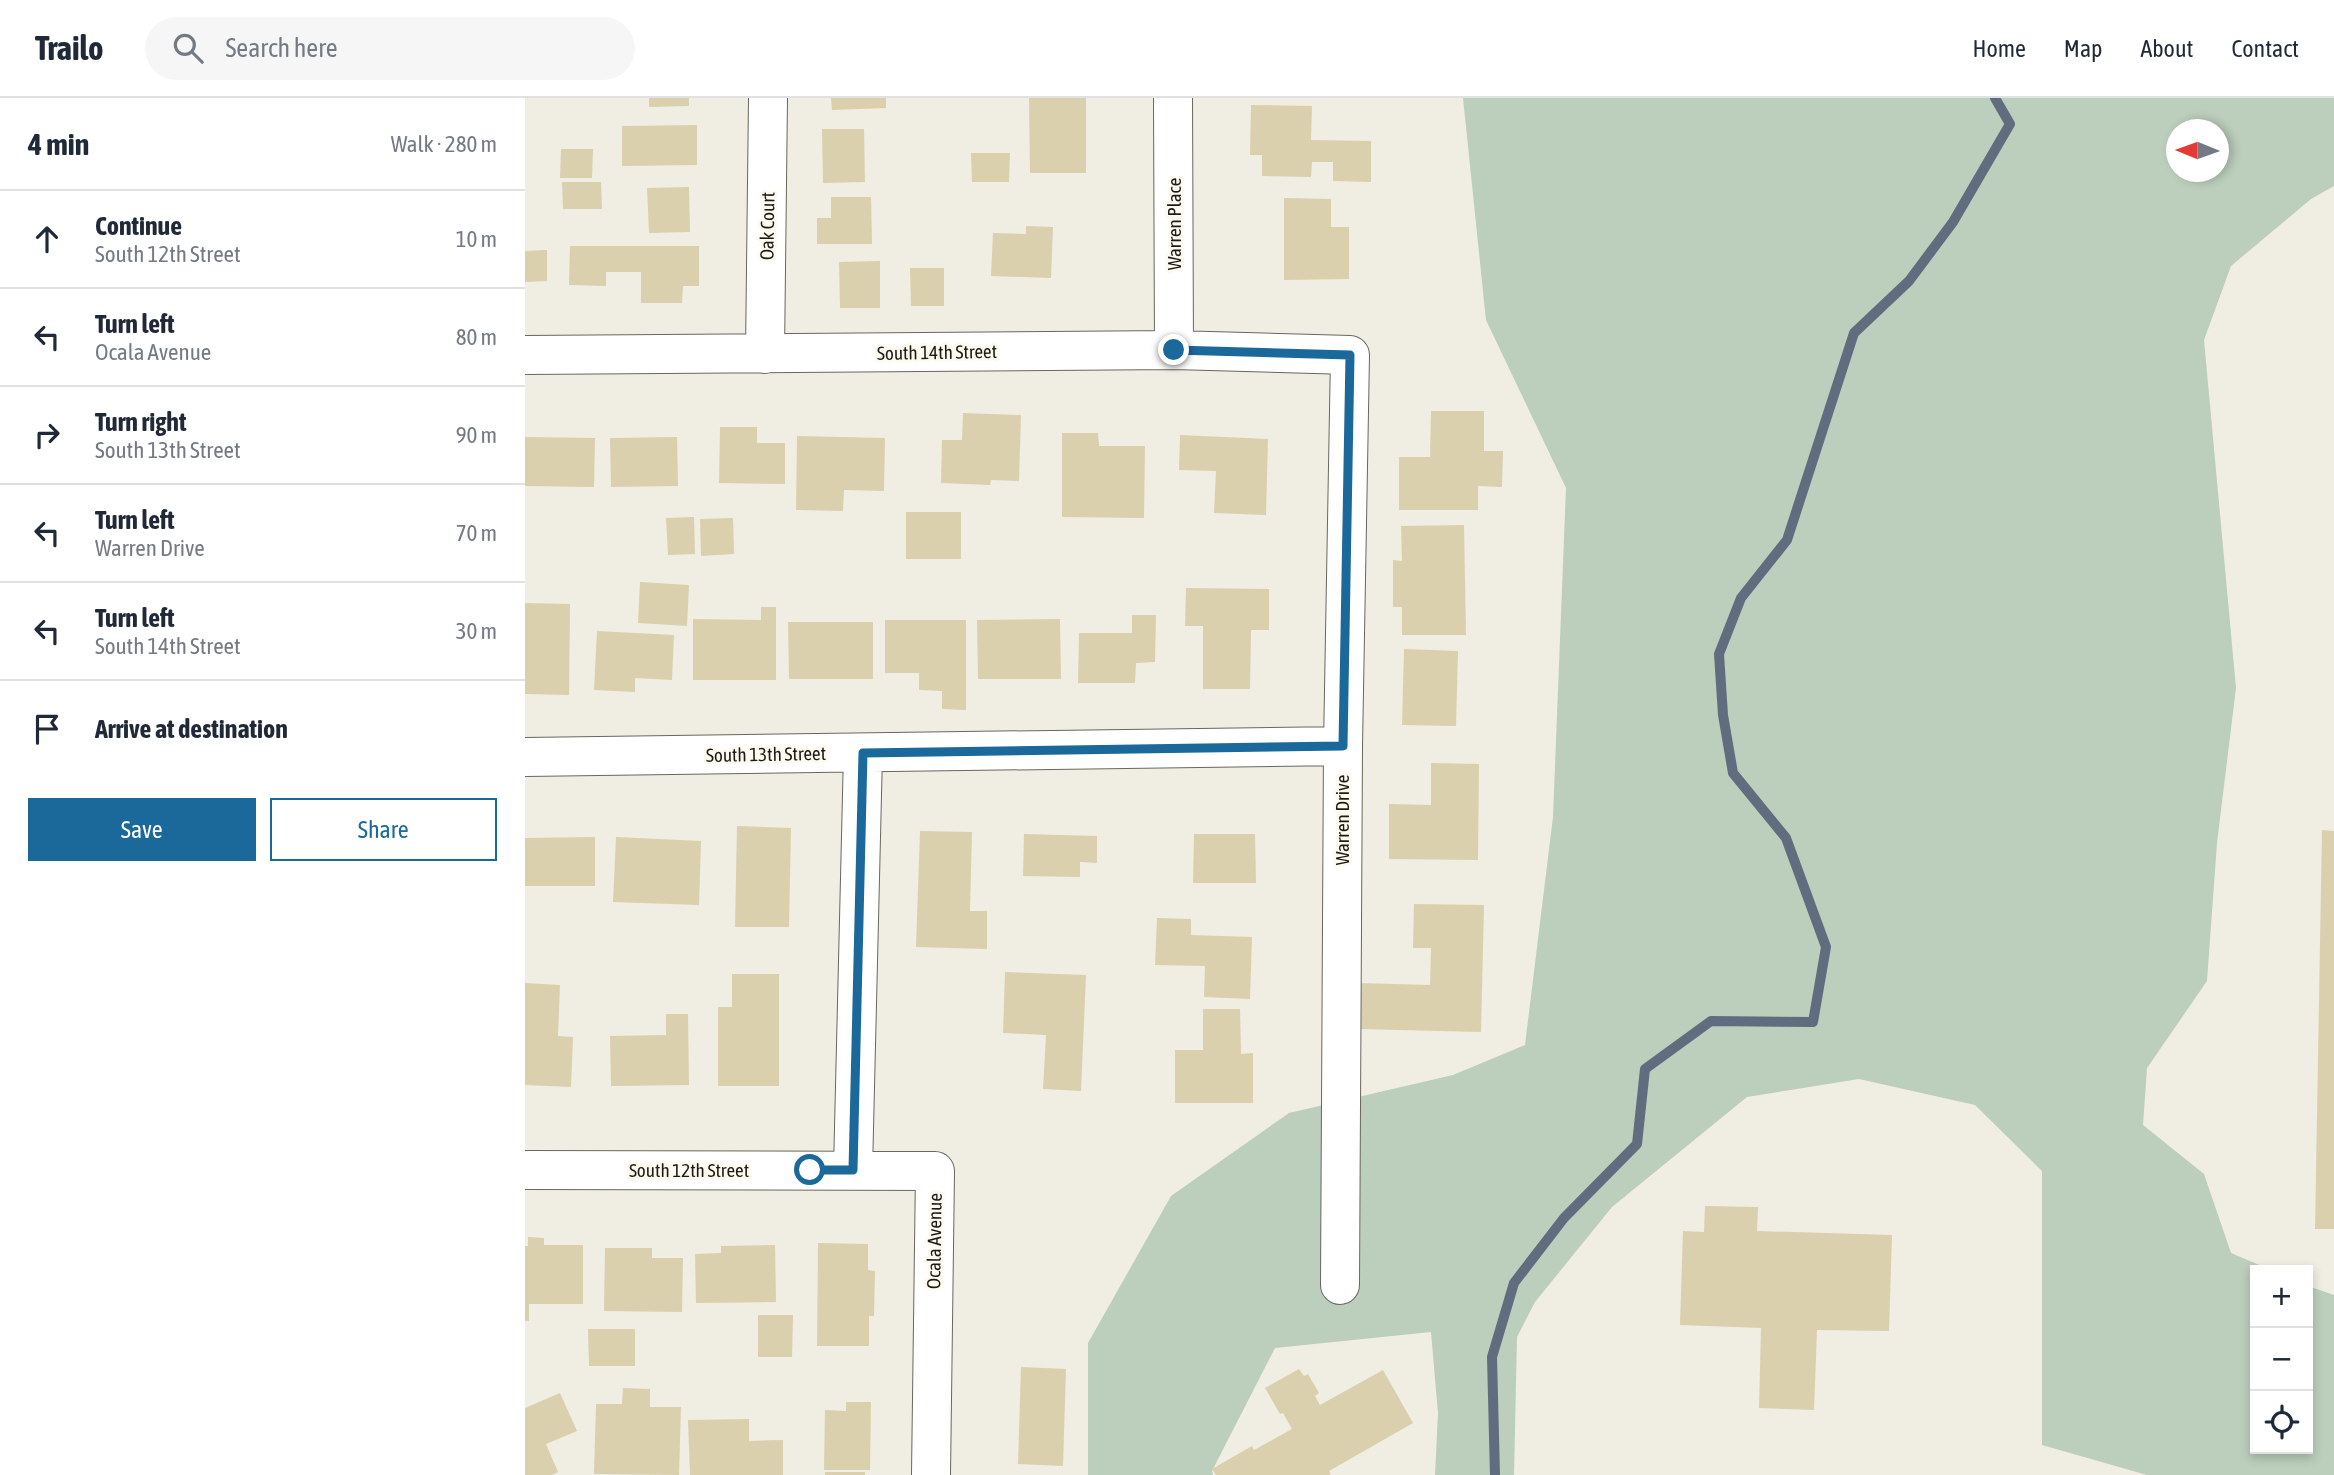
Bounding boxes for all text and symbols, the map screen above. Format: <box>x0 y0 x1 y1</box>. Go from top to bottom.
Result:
search box <box>145 17 635 80</box>
text: Trailo <box>35 29 103 67</box>
icon: search <box>169 29 207 67</box>
text: Search here <box>225 33 338 63</box>
text: Home <box>1972 35 2026 62</box>
text: Map <box>2064 35 2102 62</box>
text: About <box>2140 35 2193 62</box>
text: Contact <box>2231 35 2299 62</box>
north arrow <box>2166 119 2229 182</box>
text: 4 min <box>28 127 89 161</box>
text: Walk · 280 m <box>391 131 497 157</box>
street label: Warren Place <box>1163 178 1185 270</box>
street label: Oak Court <box>755 192 779 260</box>
text: Continue <box>95 211 182 241</box>
icon: ahead <box>28 220 66 258</box>
text: 10 m <box>456 226 497 252</box>
text: South 12th Street <box>95 241 241 267</box>
text: Turn left <box>95 309 175 339</box>
icon: left <box>28 318 66 356</box>
text: 80 m <box>456 324 497 350</box>
route end <box>1158 334 1189 365</box>
text: Ocala Avenue <box>95 339 211 365</box>
street label: South 14th Street <box>877 340 997 364</box>
text: Turn right <box>95 407 186 437</box>
icon: right <box>28 416 66 454</box>
text: 90 m <box>456 422 497 448</box>
text: South 13th Street <box>95 437 241 463</box>
text: Turn left <box>95 505 175 535</box>
icon: left <box>28 514 66 552</box>
text: 70 m <box>456 520 497 546</box>
text: Warren Drive <box>95 535 205 561</box>
text: Turn left <box>95 603 175 633</box>
icon: left <box>28 612 66 650</box>
text: 30 m <box>456 618 497 644</box>
text: South 14th Street <box>95 633 241 659</box>
icon: arrive <box>28 710 66 748</box>
text: Arrive at destination <box>95 714 288 744</box>
street label: South 13th Street <box>706 742 826 766</box>
street label: Warren Drive <box>1331 775 1353 865</box>
button: Save <box>28 798 256 861</box>
button: Share <box>270 798 497 861</box>
route start <box>794 1154 825 1185</box>
street label: South 12th Street <box>629 1159 749 1181</box>
street label: Ocala Avenue <box>922 1193 946 1289</box>
map controls <box>2250 1265 2313 1454</box>
button: + <box>2250 1265 2313 1328</box>
button: − <box>2250 1328 2313 1391</box>
button: locate <box>2250 1391 2313 1454</box>

